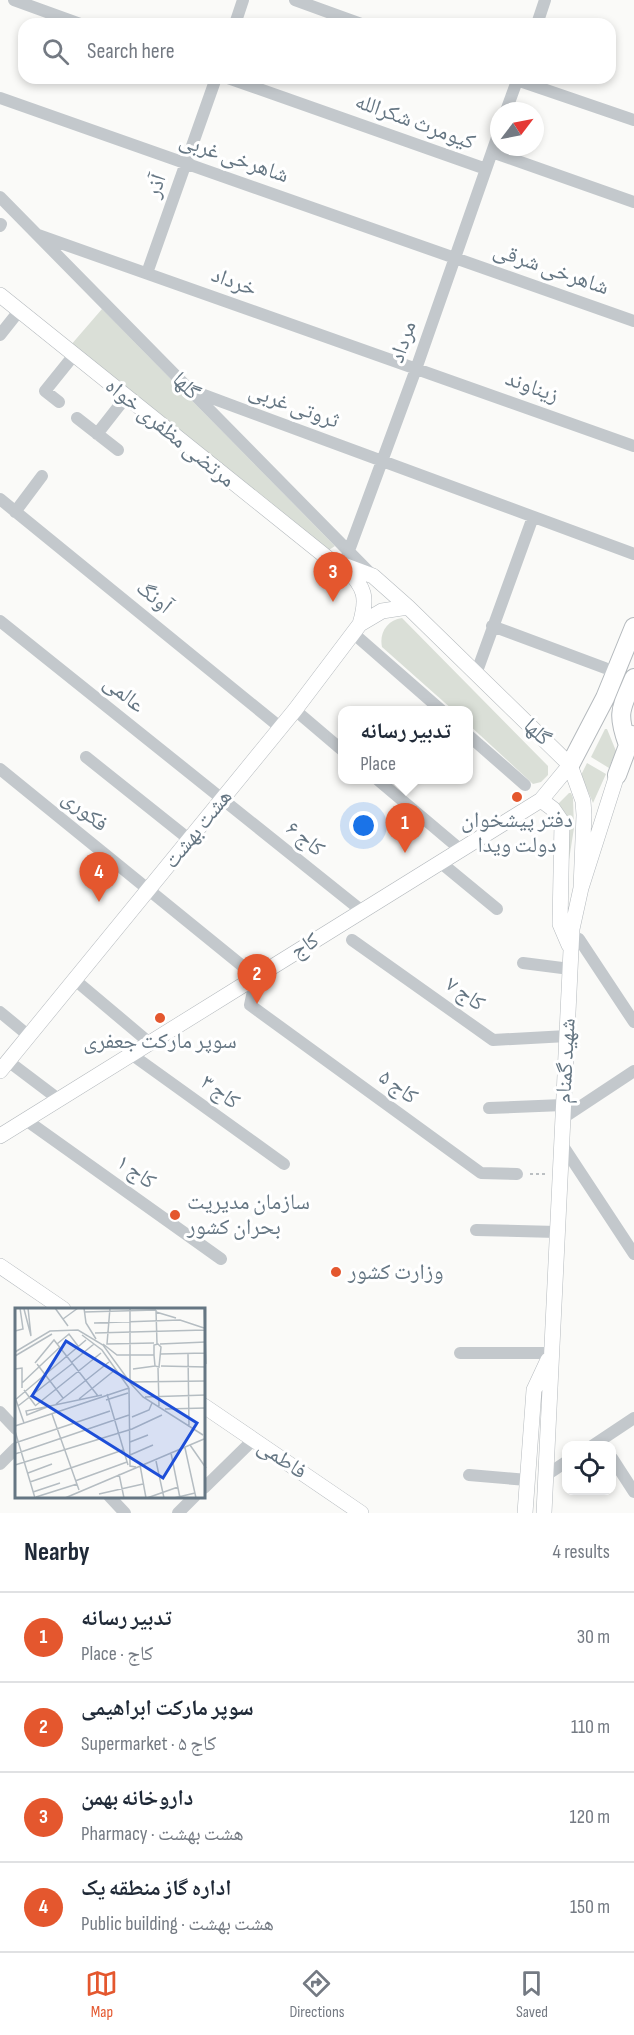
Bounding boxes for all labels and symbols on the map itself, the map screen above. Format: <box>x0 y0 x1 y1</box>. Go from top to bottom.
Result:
street label: کیومرث شکرالله <box>351 88 479 156</box>
north arrow <box>490 102 544 156</box>
street label: شاهرخی غربی <box>176 127 292 189</box>
street label: آذر <box>139 170 173 202</box>
street label: شاهرخی شرقی <box>490 237 612 301</box>
street label: خرداد <box>208 261 260 303</box>
street label: مرداد <box>383 318 423 366</box>
street label: زیناوند <box>502 365 562 409</box>
street label: گلها <box>166 366 206 406</box>
street label: مرتضی مظفری خواه <box>100 372 240 494</box>
street label: ثروتی غربی <box>245 377 343 435</box>
pin: 3 <box>314 552 352 602</box>
street label: آونگ <box>130 574 178 620</box>
street label: عالمی <box>98 669 150 719</box>
street label: گلها <box>517 712 557 752</box>
street label: فکوری <box>56 784 114 838</box>
street label: هشت بهشت <box>158 784 238 874</box>
marker: دفتر پیشخوان دولت ویدا <box>510 790 524 804</box>
pin: 1 <box>386 804 424 853</box>
place label: دفتر پیشخوان دولت ویدا <box>461 807 573 859</box>
your location <box>349 811 378 840</box>
street label: کاج ۶ <box>280 815 330 863</box>
pin: 4 <box>80 852 118 902</box>
street label: کاج <box>286 927 324 965</box>
pin: 2 <box>238 954 276 1004</box>
street label: کاج ۷ <box>440 971 490 1017</box>
marker: سوپر مارکت جعفری <box>153 1011 167 1025</box>
street label: شهید گمنام <box>550 1018 582 1104</box>
place label: سوپر مارکت جعفری <box>83 1028 237 1055</box>
street label: کاج ۵ <box>373 1064 423 1110</box>
street label: کاج ۳ <box>195 1069 245 1115</box>
street label: کاج ۱ <box>111 1149 161 1195</box>
place label: سازمان مدیریت بحران کشور <box>186 1189 310 1241</box>
marker: سازمان مدیریت بحران کشور <box>168 1208 182 1222</box>
place label: وزارت کشور <box>347 1259 444 1286</box>
marker: وزارت کشور <box>329 1265 343 1279</box>
inset map <box>15 1308 206 1498</box>
street label: فاطمی <box>252 1433 312 1485</box>

